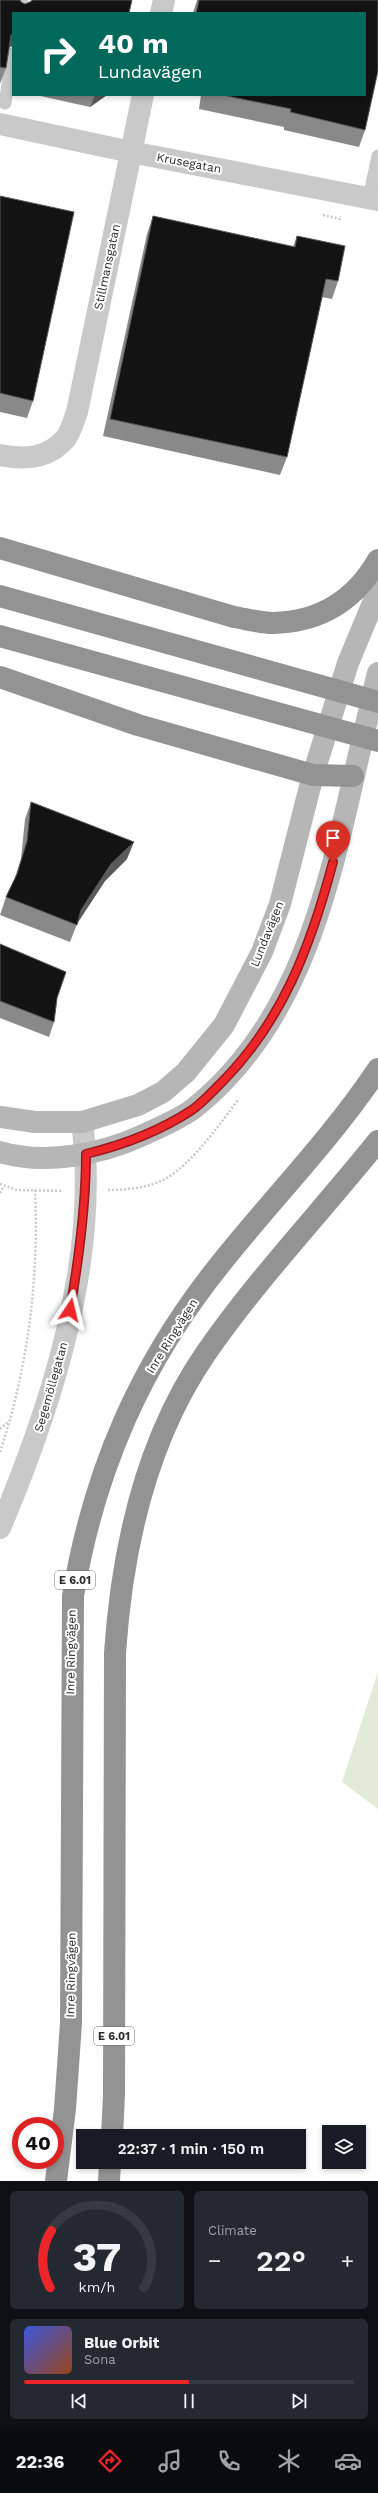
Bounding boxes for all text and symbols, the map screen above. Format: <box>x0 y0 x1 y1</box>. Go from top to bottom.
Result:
text: 40 m <box>98 27 168 60</box>
icon: right <box>32 28 84 80</box>
text: Lundavägen <box>98 61 202 82</box>
street label: Krusegatan <box>155 150 223 176</box>
street label: Stillmansgatan <box>91 223 123 311</box>
pin <box>316 821 350 862</box>
icon: arrive <box>322 827 344 849</box>
street label: Lundavägen <box>247 899 287 969</box>
position arrow <box>49 1289 91 1331</box>
street label: Inre Ringvägen <box>143 1296 201 1376</box>
street label: Segemöllegatan <box>31 1340 71 1434</box>
road number: E 6.01 <box>55 1571 95 1589</box>
street label: Inre Ringvägen <box>63 1609 79 1695</box>
street label: Inre Ringvägen <box>63 1932 79 2018</box>
road number: E 6.01 <box>94 2027 134 2045</box>
speed limit sign: 40 <box>12 2117 64 2169</box>
map controls <box>322 2125 366 2169</box>
button: layers <box>322 2125 366 2169</box>
text: 22:37 · 1 min · 150 m <box>118 2140 264 2158</box>
text: Climate <box>208 2223 257 2238</box>
text: 37 <box>73 2232 121 2281</box>
text: 22° <box>256 2243 306 2278</box>
text: − <box>208 2248 221 2273</box>
text: + <box>341 2248 354 2273</box>
text: km/h <box>79 2279 115 2295</box>
text: Blue Orbit <box>84 2334 159 2352</box>
text: Sona <box>84 2352 116 2367</box>
icon: previous <box>68 2390 90 2412</box>
icon: pause <box>178 2390 200 2412</box>
icon: next <box>288 2390 310 2412</box>
icon: directions <box>96 2447 124 2475</box>
icon: music <box>156 2447 184 2475</box>
icon: phone <box>215 2447 243 2475</box>
icon: climate <box>275 2447 303 2475</box>
icon: car <box>334 2447 362 2475</box>
text: 22:36 <box>16 2451 64 2472</box>

